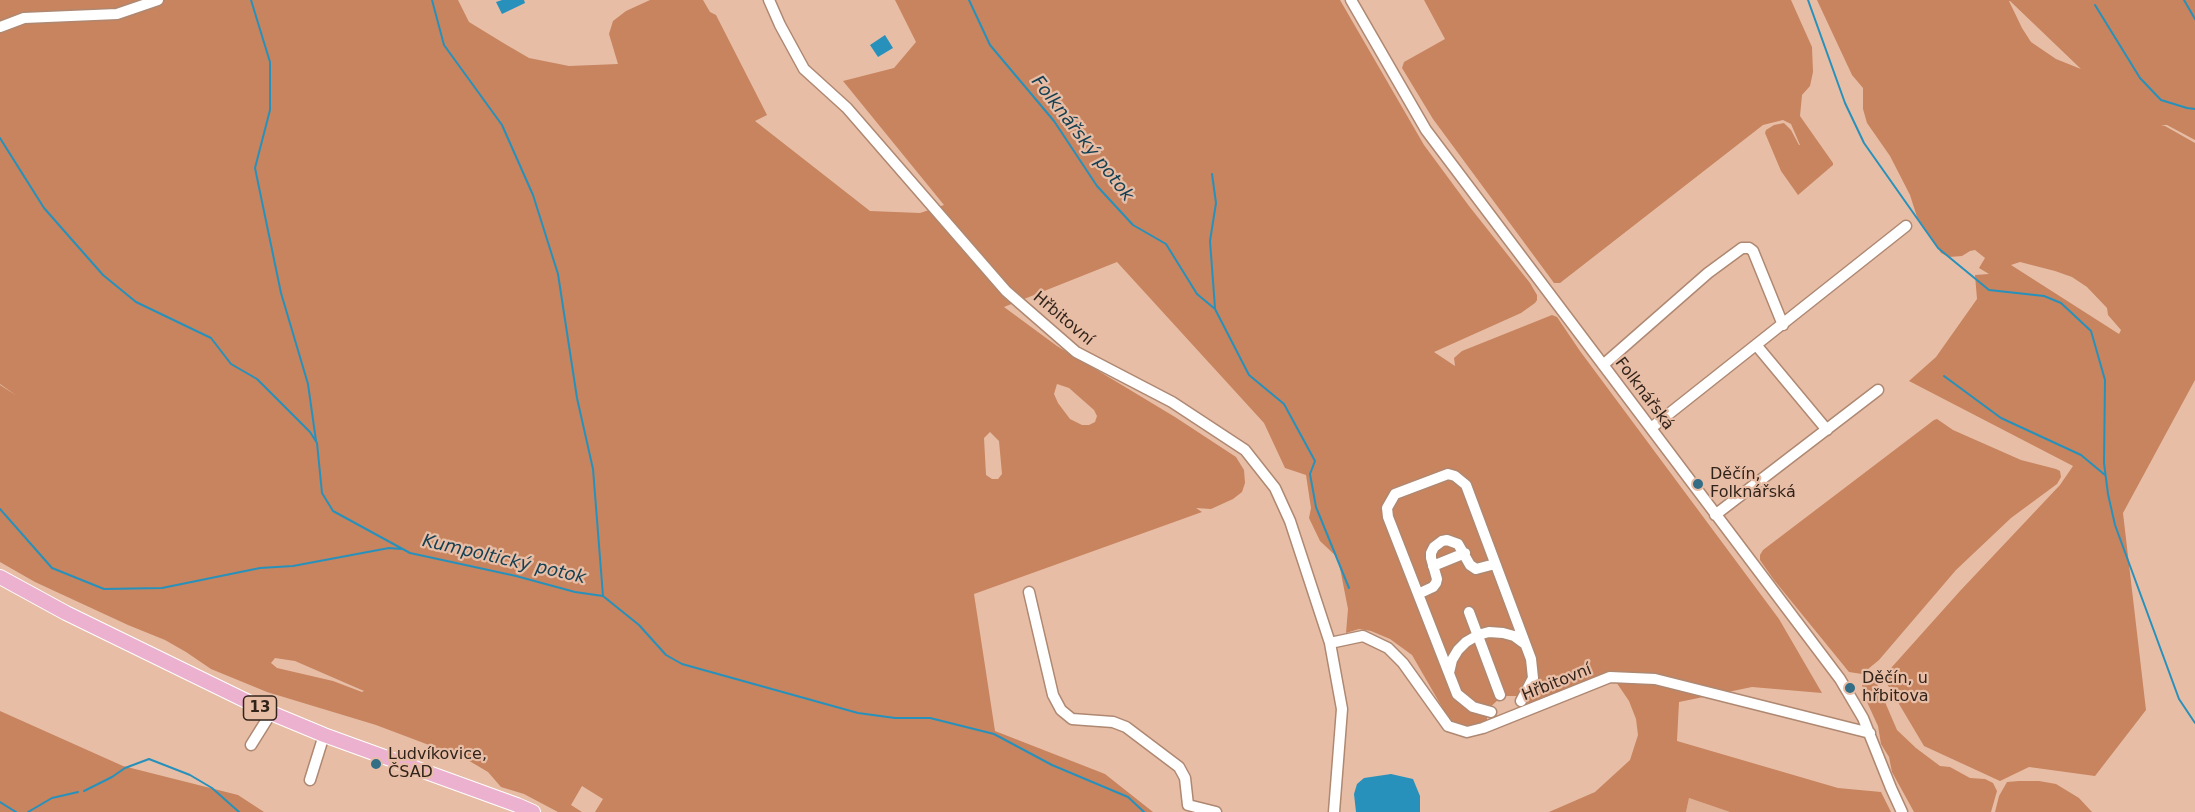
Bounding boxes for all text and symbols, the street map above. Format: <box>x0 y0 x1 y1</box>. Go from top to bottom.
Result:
water label: Folknářský potok <box>1026 72 1138 206</box>
street label: Hřbitovní <box>1029 288 1097 350</box>
street label: Folknářská <box>1611 354 1677 434</box>
place label: Děčín, Folknářská <box>1710 465 1796 503</box>
marker: Děčín, Folknářská <box>1691 477 1705 491</box>
water label: Kumpoltický potok <box>420 531 588 589</box>
street label: Hřbitovní <box>1519 660 1595 706</box>
place label: Děčín, u hřbitova <box>1862 669 1929 707</box>
marker: Děčín, u hřbitova <box>1843 681 1857 695</box>
road number: 13 <box>244 696 276 720</box>
place label: Ludvíkovice, ČSAD <box>388 745 487 783</box>
marker: Ludvíkovice, ČSAD <box>369 757 383 771</box>

